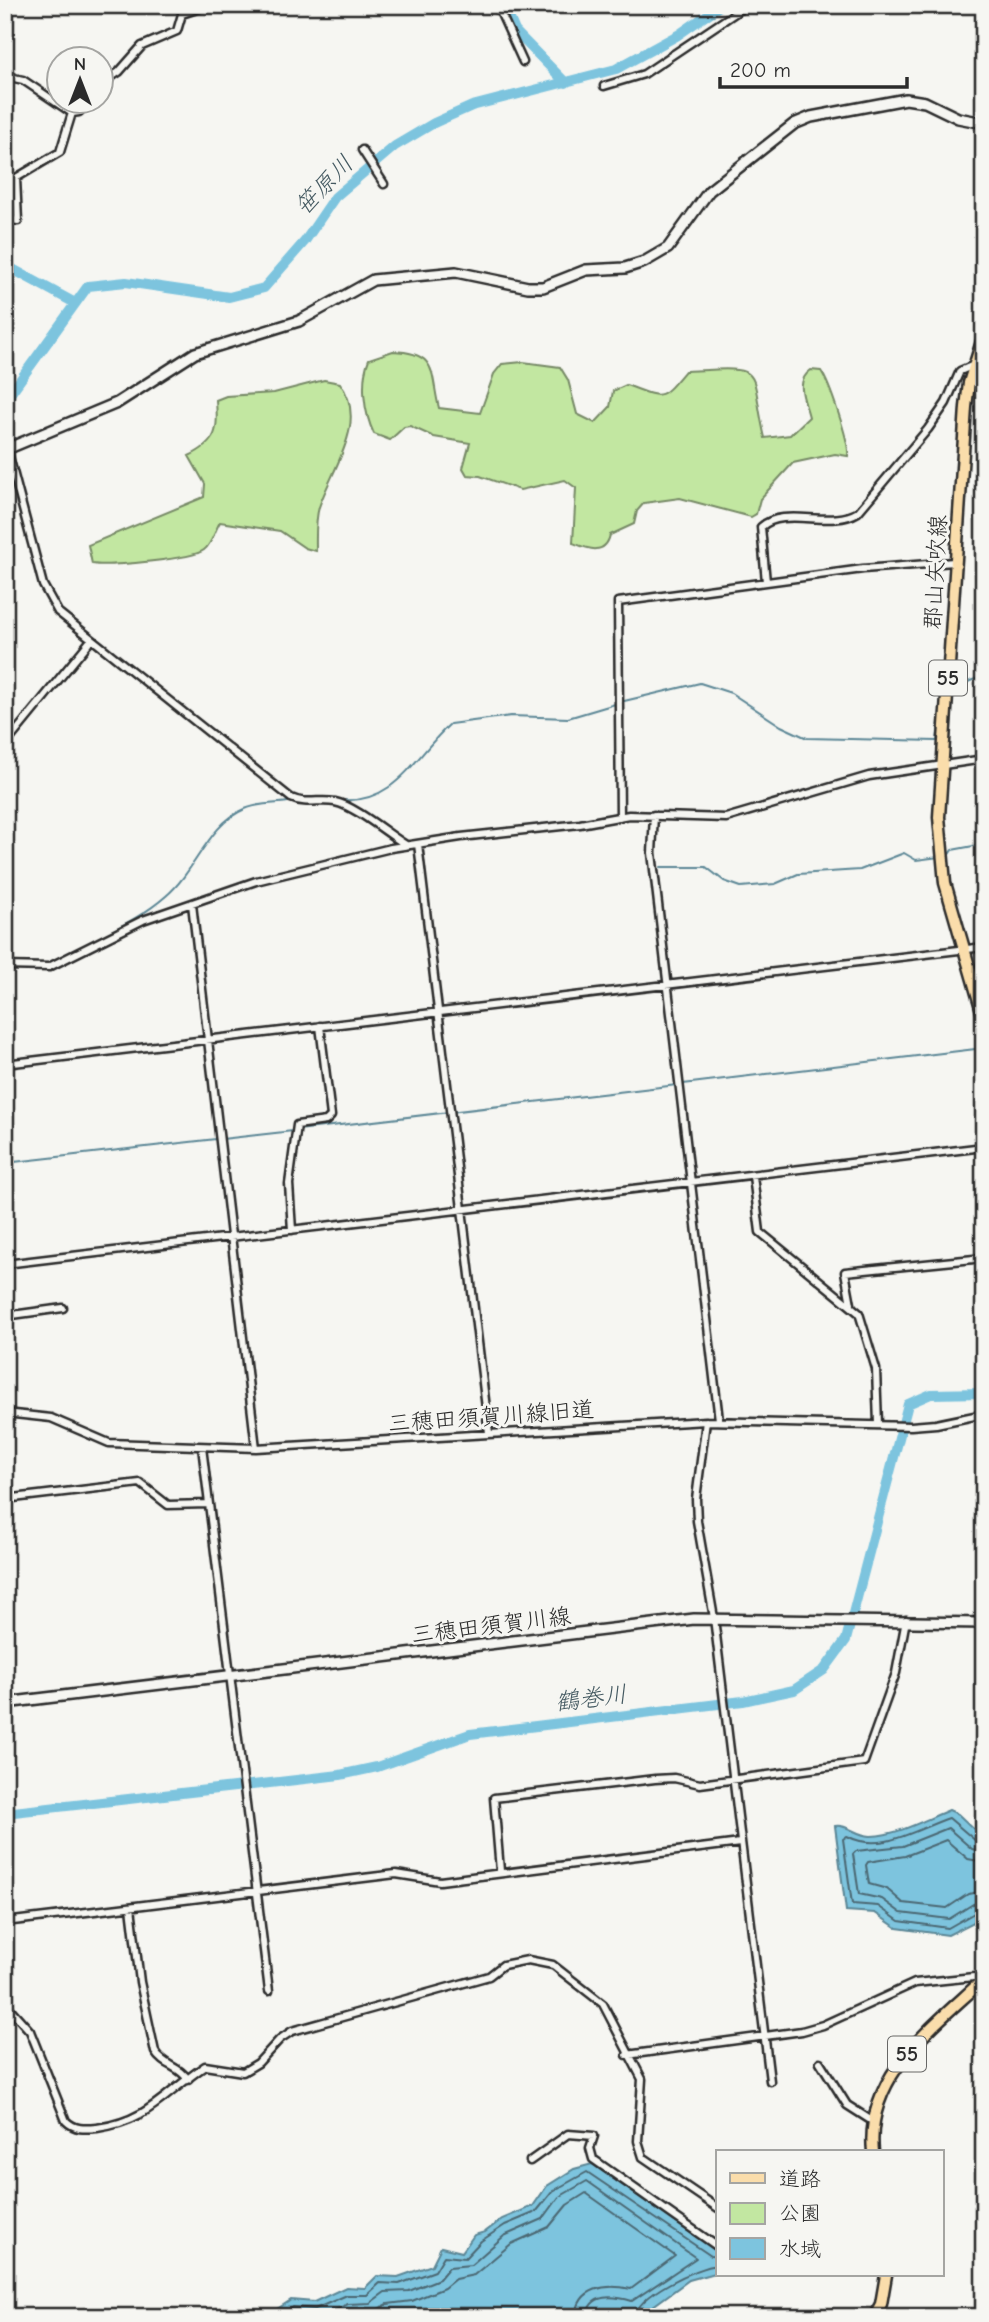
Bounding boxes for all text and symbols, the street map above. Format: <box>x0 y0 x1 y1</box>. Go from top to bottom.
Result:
north arrow <box>46 46 116 116</box>
scale bar <box>720 46 907 90</box>
text: N <box>74 53 86 75</box>
text: 200 m <box>730 58 791 82</box>
water label: 笹原川 <box>289 149 359 221</box>
street label: 郡山矢吹線 <box>919 514 952 630</box>
road number: 55 <box>929 660 967 696</box>
street label: 三穂田須賀川線旧道 <box>387 1396 595 1437</box>
street label: 三穂田須賀川線 <box>410 1602 573 1649</box>
water label: 鶴巻川 <box>554 1680 628 1716</box>
road number: 55 <box>888 2036 926 2072</box>
legend <box>716 2150 944 2276</box>
text: 道路 <box>779 2167 821 2191</box>
text: 公園 <box>779 2201 821 2225</box>
text: 水域 <box>779 2237 821 2261</box>

